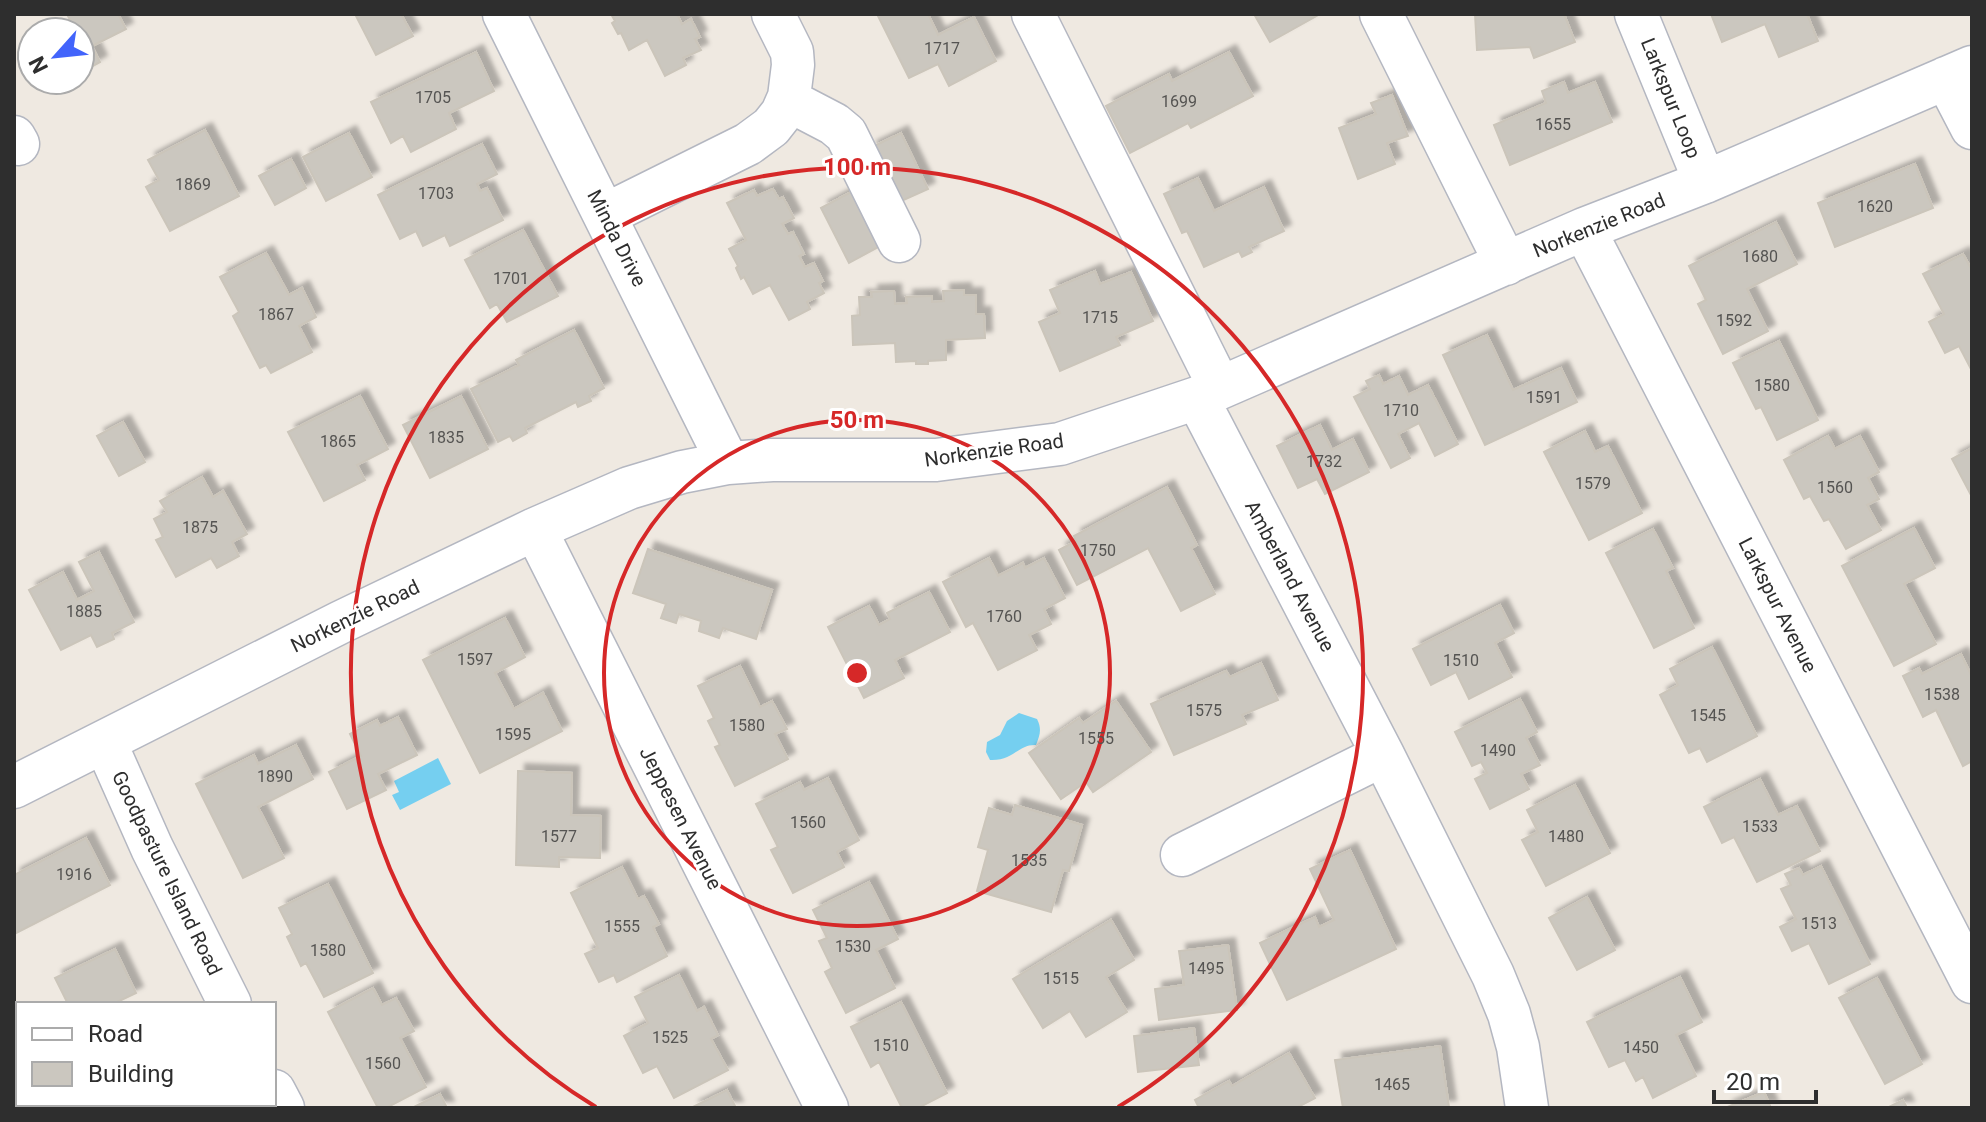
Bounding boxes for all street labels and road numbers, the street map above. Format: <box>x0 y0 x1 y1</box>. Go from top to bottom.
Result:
street label: Larkspur Loop <box>1636 34 1706 162</box>
street label: Minda Drive <box>582 186 652 290</box>
street label: Norkenzie Road <box>1529 188 1669 262</box>
street label: Norkenzie Road <box>923 428 1065 472</box>
street label: Amberland Avenue <box>1240 496 1340 656</box>
street label: Larkspur Avenue <box>1734 533 1822 677</box>
street label: Norkenzie Road <box>287 574 423 658</box>
street label: Jeppesen Avenue <box>635 743 727 893</box>
street label: Goodpasture Island Road <box>107 767 227 979</box>

